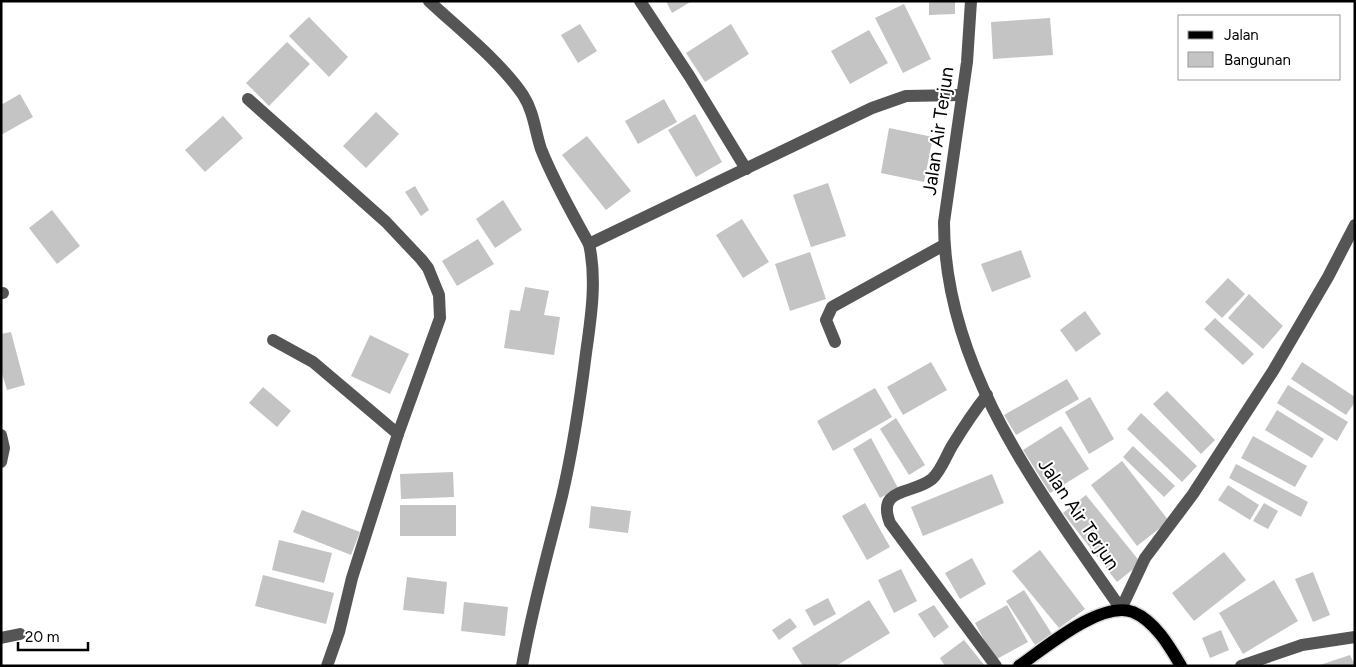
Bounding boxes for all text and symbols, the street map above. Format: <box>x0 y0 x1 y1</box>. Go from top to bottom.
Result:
legend <box>1178 15 1341 80</box>
text: Jalan <box>1224 26 1259 44</box>
text: Bangunan <box>1224 51 1291 69</box>
street label: Jalan Air Terjun <box>918 65 958 197</box>
street label: Jalan Air Terjun <box>1033 454 1125 574</box>
scale bar <box>18 620 88 652</box>
text: 20 m <box>25 628 59 646</box>

